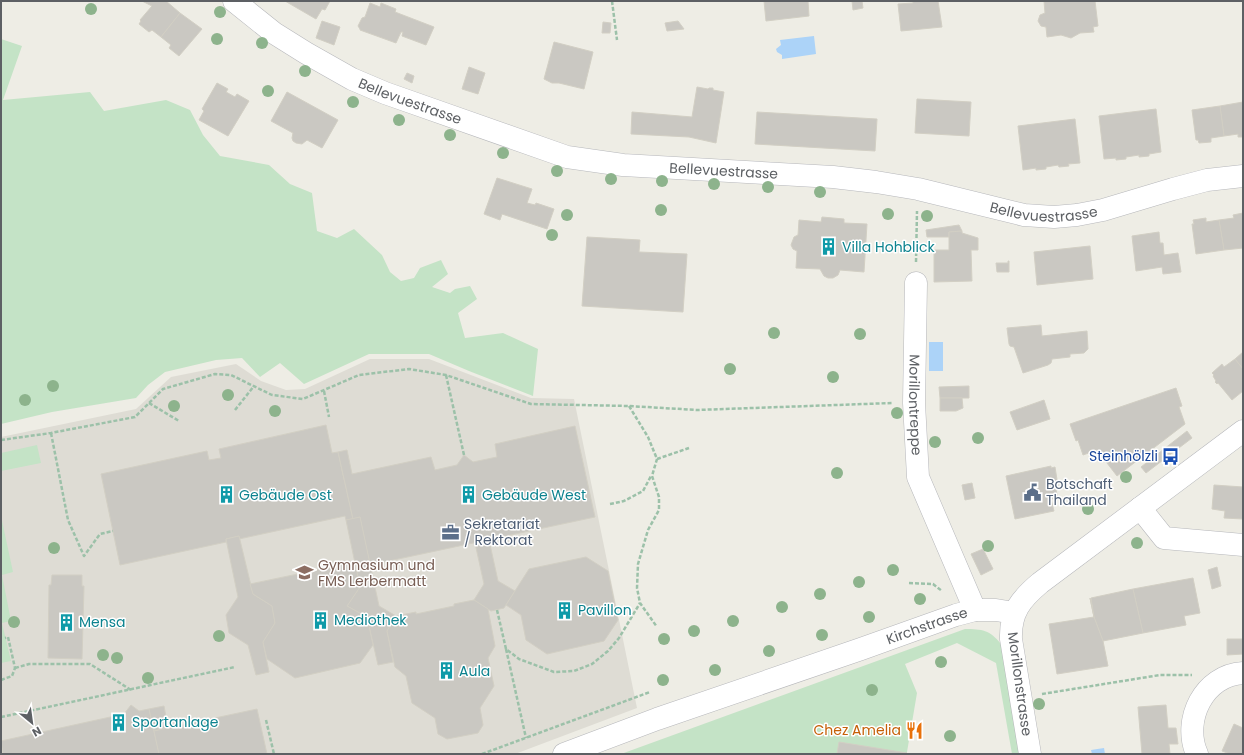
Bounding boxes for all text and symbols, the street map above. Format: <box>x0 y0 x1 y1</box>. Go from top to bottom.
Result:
street label: Bellevuestrasse <box>355 73 465 129</box>
street label: Bellevuestrasse <box>669 158 779 184</box>
street label: Bellevuestrasse <box>988 197 1100 227</box>
building icon: Villa Hohblick <box>819 237 839 257</box>
place label: Villa Hohblick <box>842 237 935 257</box>
street label: Morillontreppe <box>904 354 927 456</box>
place label: Steinhölzli <box>1089 446 1158 466</box>
bus stop icon: Steinhölzli <box>1161 446 1181 466</box>
place label: Botschaft Thailand <box>1046 474 1113 510</box>
public building icon: Botschaft Thailand <box>1023 482 1043 502</box>
building icon: Gebäude Ost <box>216 485 236 505</box>
place label: Gebäude Ost <box>239 485 332 505</box>
building icon: Gebäude West <box>459 485 479 505</box>
place label: Gebäude West <box>482 485 586 505</box>
place label: Sekretariat / Rektorat <box>464 514 540 550</box>
office icon: Sekretariat / Rektorat <box>441 522 461 542</box>
place label: Gymnasium und FMS Lerbermatt <box>318 555 435 591</box>
school or university icon: Gymnasium und FMS Lerbermatt <box>295 563 315 583</box>
building icon: Pavillon <box>555 600 575 620</box>
place label: Pavillon <box>578 600 632 620</box>
street label: Kirchstrasse <box>883 602 970 649</box>
building icon: Mediothek <box>311 610 331 630</box>
place label: Mediothek <box>334 610 407 630</box>
building icon: Mensa <box>56 612 76 632</box>
place label: Mensa <box>79 612 125 632</box>
street label: Morillonstrasse <box>1003 631 1037 738</box>
building icon: Aula <box>436 661 456 681</box>
place label: Aula <box>459 661 490 681</box>
north arrow <box>12 703 52 743</box>
building icon: Sportanlage <box>109 712 129 732</box>
place label: Sportanlage <box>132 712 219 732</box>
place label: Chez Amelia <box>814 720 901 740</box>
restaurant icon: Chez Amelia <box>904 720 924 740</box>
text: N <box>29 723 44 741</box>

